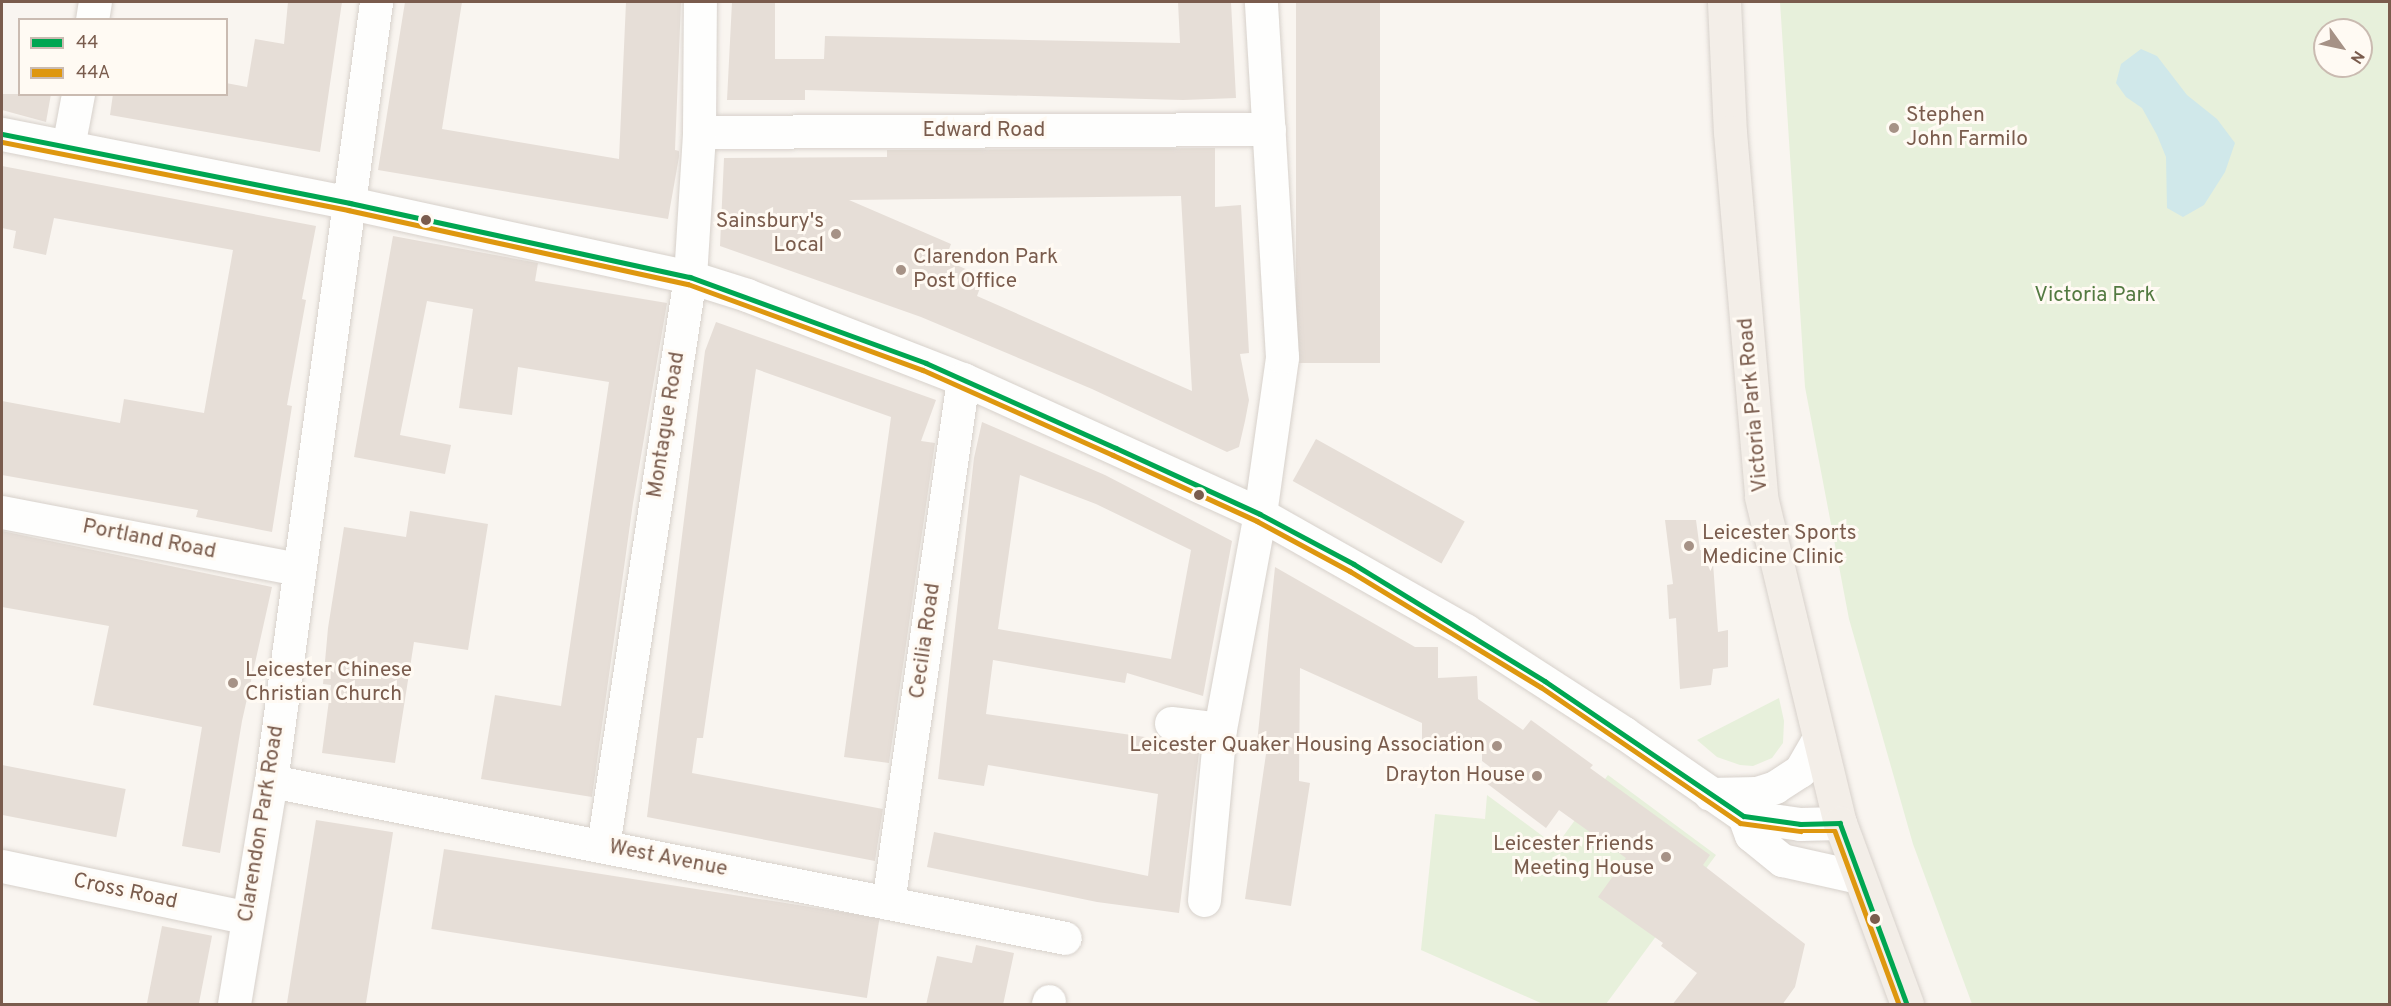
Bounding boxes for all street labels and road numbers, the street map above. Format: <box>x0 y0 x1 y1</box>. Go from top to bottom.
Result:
street label: Edward Road <box>923 118 1045 144</box>
street label: Victoria Park Road <box>1734 317 1774 493</box>
street label: Montague Road <box>643 350 691 500</box>
street label: Portland Road <box>80 515 218 565</box>
street label: Cecilia Road <box>905 581 947 701</box>
street label: Clarendon Park Road <box>234 724 290 924</box>
street label: West Avenue <box>606 835 730 883</box>
street label: Cross Road <box>71 869 179 915</box>

